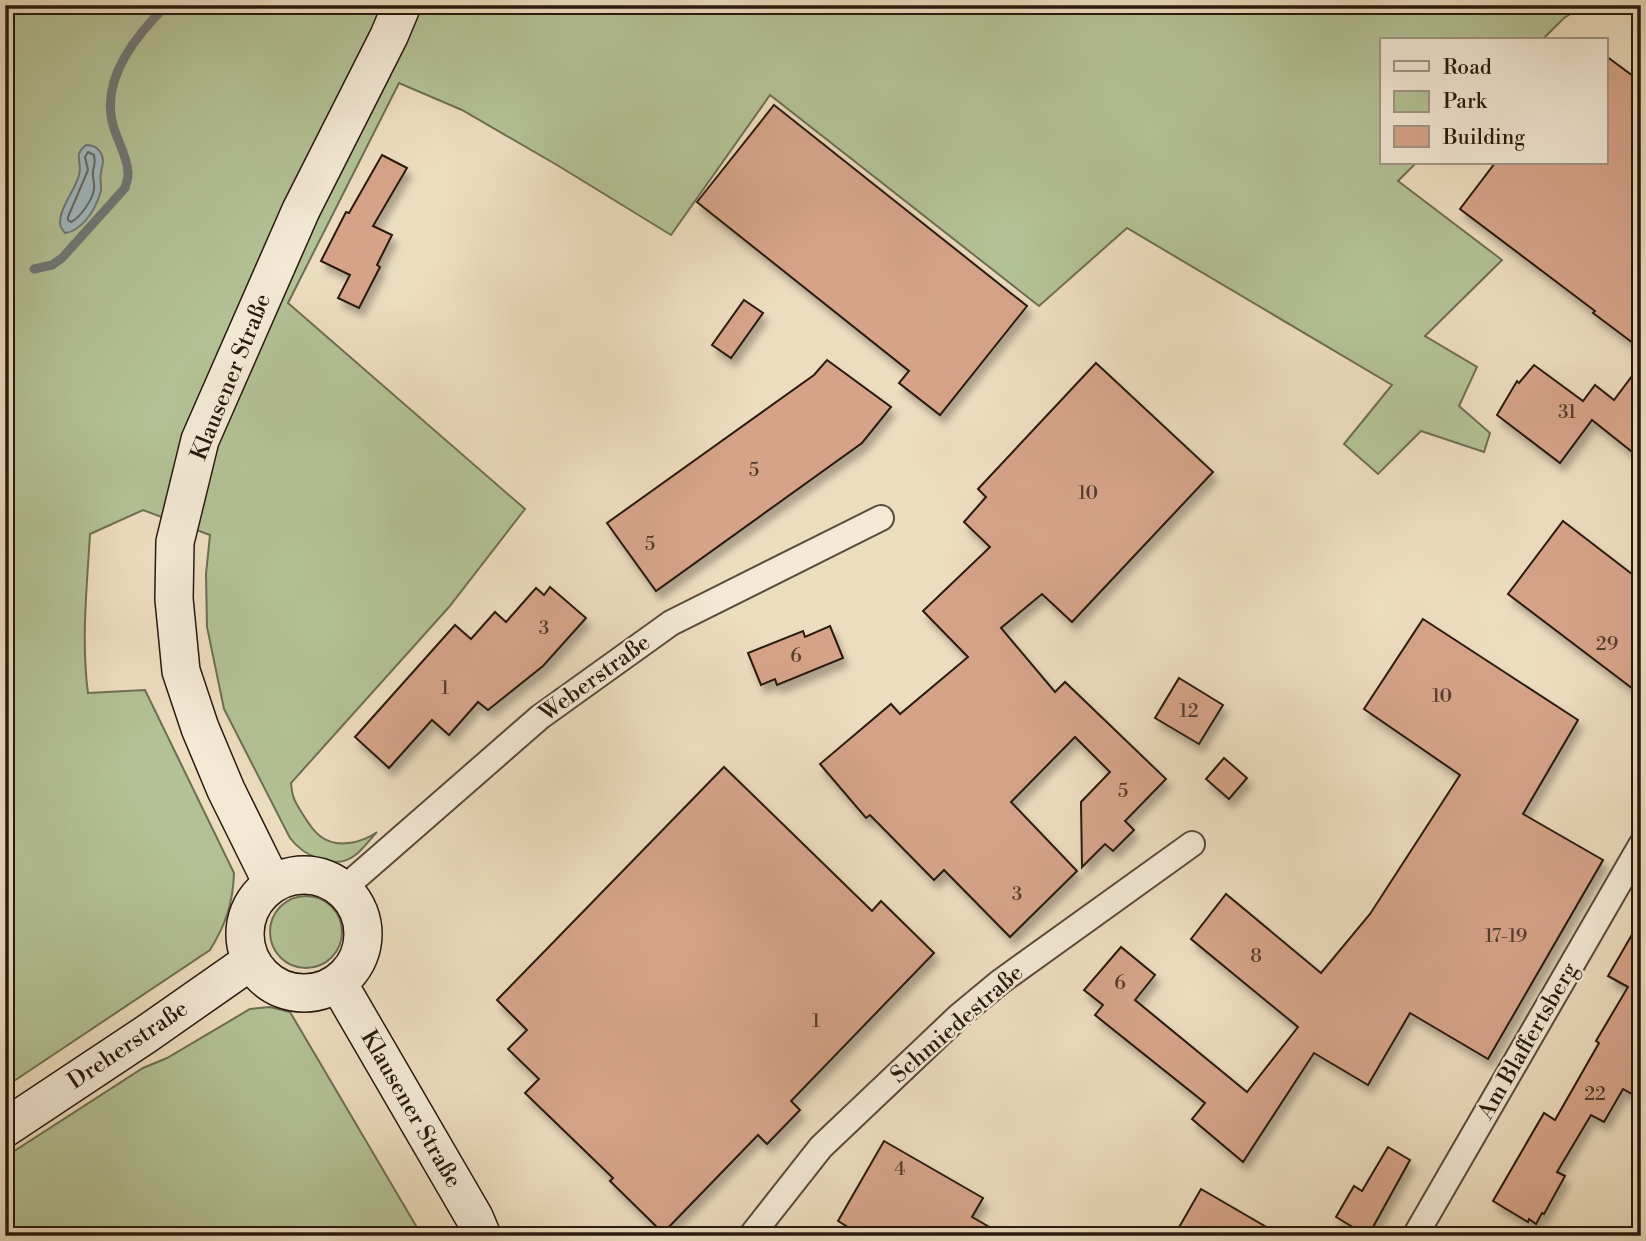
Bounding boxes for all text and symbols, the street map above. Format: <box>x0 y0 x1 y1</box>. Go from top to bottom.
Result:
legend <box>1380 38 1608 164</box>
text: Road <box>1443 55 1492 81</box>
text: Park <box>1443 89 1488 115</box>
text: Building <box>1442 125 1525 151</box>
street label: Klausener Straße <box>185 290 277 464</box>
house number: 31 <box>1558 400 1576 424</box>
house number: 5 <box>749 458 759 482</box>
house number: 10 <box>1078 481 1098 505</box>
house number: 5 <box>645 532 655 556</box>
house number: 3 <box>539 616 549 640</box>
street label: Weberstraße <box>533 628 656 728</box>
house number: 29 <box>1596 632 1618 656</box>
house number: 6 <box>790 644 802 668</box>
house number: 1 <box>441 676 449 700</box>
house number: 10 <box>1432 684 1452 708</box>
house number: 12 <box>1179 699 1199 723</box>
house number: 5 <box>1118 779 1128 803</box>
house number: 3 <box>1012 882 1022 906</box>
house number: 17-19 <box>1485 924 1527 948</box>
house number: 8 <box>1250 944 1262 968</box>
street label: Am Blaffertsberg <box>1471 958 1584 1125</box>
street label: Schmiedestraße <box>885 959 1029 1089</box>
house number: 6 <box>1114 971 1126 995</box>
street label: Dreherstraße <box>63 995 193 1095</box>
house number: 1 <box>812 1009 820 1033</box>
street label: Klausener Straße <box>355 1025 467 1193</box>
house number: 22 <box>1584 1082 1606 1106</box>
house number: 4 <box>894 1157 906 1181</box>

